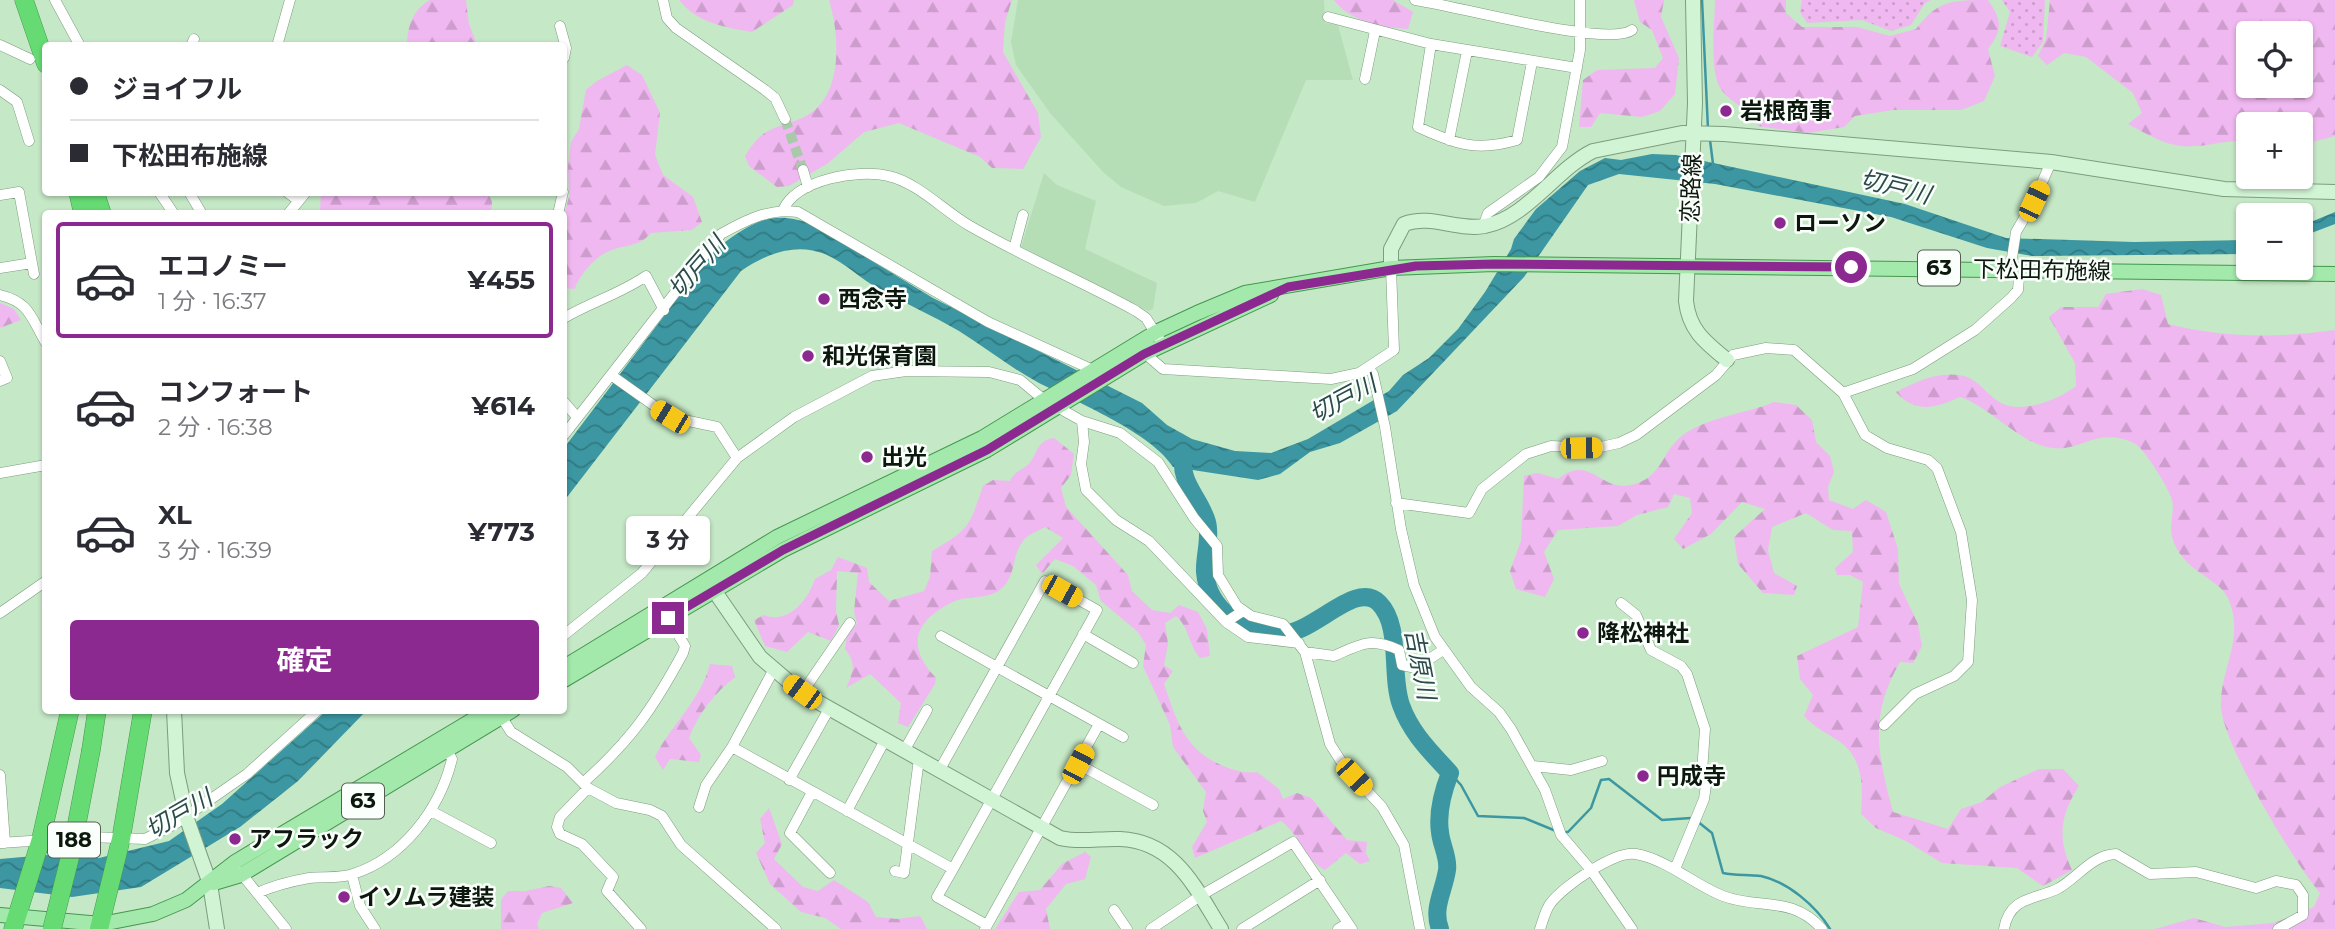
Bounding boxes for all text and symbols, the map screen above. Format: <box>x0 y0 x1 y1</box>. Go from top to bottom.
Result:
map controls <box>2236 21 2313 280</box>
button: locate <box>2236 21 2313 98</box>
text: ジョイフル <box>112 73 242 105</box>
place label: 岩根商事 <box>1740 97 1832 125</box>
marker: 岩根商事 <box>1718 103 1734 119</box>
button: + <box>2236 112 2313 189</box>
text: 下松田布施線 <box>112 140 268 172</box>
street label: 恋路線 <box>1676 153 1706 223</box>
water label: 切戸川 <box>1857 164 1936 210</box>
car <box>2016 178 2053 224</box>
button: − <box>2236 203 2313 280</box>
place label: ローソン <box>1794 209 1886 237</box>
marker: ローソン <box>1772 215 1788 231</box>
water label: 切戸川 <box>662 228 733 303</box>
icon: car <box>74 249 137 312</box>
text: エコノミー <box>158 250 288 282</box>
road number: 63 <box>1918 250 1960 286</box>
route start <box>1835 251 1867 283</box>
street label: 下松田布施線 <box>1973 255 2111 285</box>
text: ¥455 <box>467 264 535 296</box>
place label: 西念寺 <box>838 285 907 313</box>
text: 1 分 · 16:37 <box>158 287 267 315</box>
marker: 西念寺 <box>816 291 832 307</box>
place label: 和光保育園 <box>822 342 937 370</box>
marker: 和光保育園 <box>800 348 816 364</box>
water label: 切戸川 <box>1304 367 1384 428</box>
icon: car <box>74 375 137 438</box>
text: コンフォート <box>158 376 313 408</box>
text: ¥614 <box>472 390 535 422</box>
car <box>647 397 694 437</box>
text: 2 分 · 16:38 <box>158 413 273 441</box>
car <box>1560 437 1603 459</box>
place label: 出光 <box>881 443 927 471</box>
marker: 出光 <box>859 449 875 465</box>
text: XL <box>158 499 192 531</box>
icon: car <box>74 501 137 564</box>
text: ¥773 <box>468 516 535 548</box>
callout: 3 分 <box>626 516 710 566</box>
text: 3 分 <box>646 526 690 554</box>
text: 3 分 · 16:39 <box>158 536 272 564</box>
car <box>1039 572 1086 610</box>
route end <box>652 602 684 634</box>
place label: 降松神社 <box>1597 619 1689 647</box>
button: 確定 <box>70 620 539 700</box>
marker: 降松神社 <box>1575 625 1591 641</box>
water label: 吉原川 <box>1399 626 1442 705</box>
car <box>779 671 826 713</box>
car <box>1059 741 1098 787</box>
car <box>1332 754 1377 800</box>
place label: 円成寺 <box>1657 762 1726 790</box>
marker: 円成寺 <box>1635 768 1651 784</box>
water label: 切戸川 <box>140 782 220 844</box>
road number: 63 <box>342 784 384 818</box>
road number: 188 <box>48 822 100 858</box>
place label: アフラック <box>249 825 364 853</box>
marker: アフラック <box>227 831 243 847</box>
place label: イソムラ建装 <box>358 883 494 911</box>
marker: イソムラ建装 <box>336 889 352 905</box>

